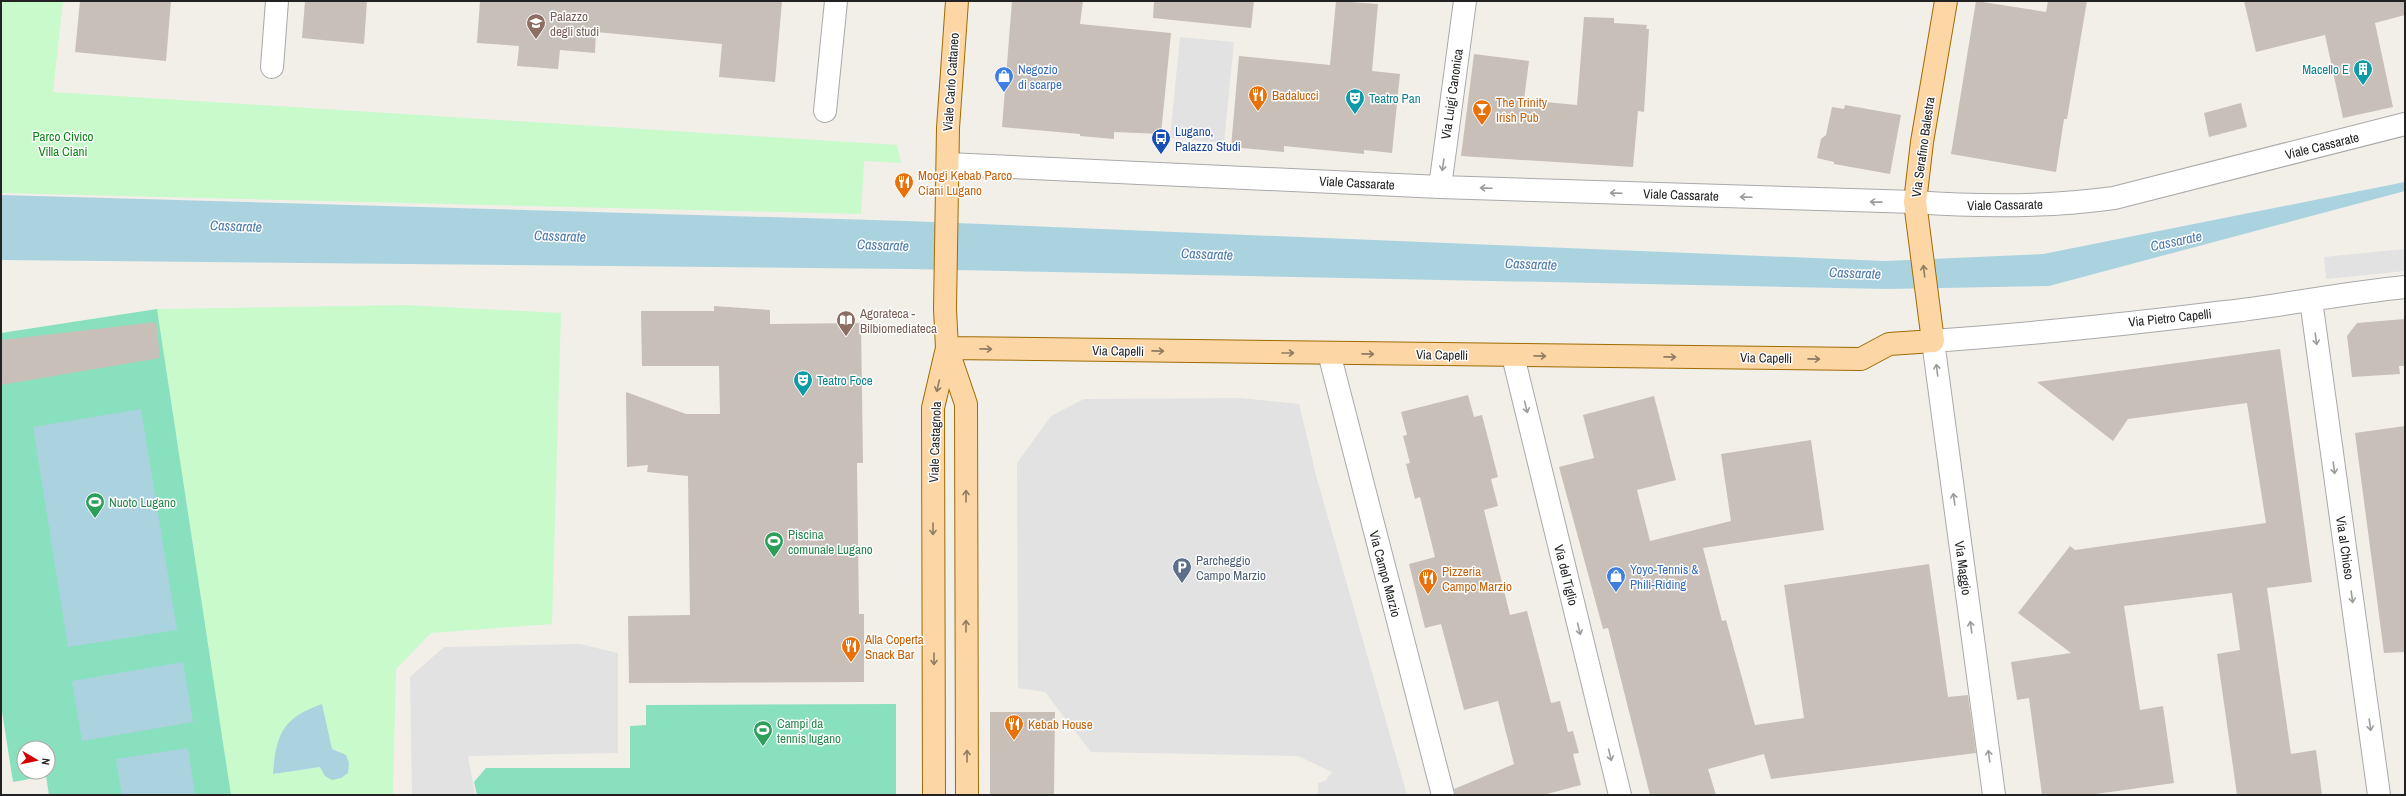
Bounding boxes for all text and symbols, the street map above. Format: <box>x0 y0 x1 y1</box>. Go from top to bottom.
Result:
place label: Palazzo degli studi <box>550 8 599 40</box>
school or university icon: Palazzo degli studi <box>525 12 547 40</box>
street label: Viale Carlo Cattaneo <box>939 32 963 132</box>
street label: Via Luigi Canonica <box>1437 48 1467 140</box>
building icon: Macello E <box>2352 58 2374 86</box>
place label: Negozio di scarpe <box>1018 61 1062 93</box>
place label: Macello E <box>2302 61 2349 78</box>
shop icon: Negozio di scarpe <box>993 65 1015 93</box>
restaurant icon: Badalucci <box>1247 84 1269 112</box>
place label: Badalucci <box>1272 87 1319 104</box>
theatre icon: Teatro Pan <box>1344 87 1366 115</box>
place label: Teatro Pan <box>1369 90 1421 107</box>
place label: The Trinity Irish Pub <box>1496 94 1548 126</box>
street label: Via Serafino Balestra <box>1908 96 1938 198</box>
bar icon: The Trinity Irish Pub <box>1471 98 1493 126</box>
place label: Lugano, Palazzo Studi <box>1175 123 1241 155</box>
bus stop icon: Lugano, Palazzo Studi <box>1150 127 1172 155</box>
park label: Parco Civico Villa Ciani <box>32 128 94 160</box>
street label: Viale Cassarate <box>2283 129 2361 163</box>
one-way arrow <box>1439 158 1447 171</box>
place label: Moogi Kebab Parco Ciani Lugano <box>918 167 1012 199</box>
restaurant icon: Moogi Kebab Parco Ciani Lugano <box>893 171 915 199</box>
street label: Viale Cassarate <box>1319 173 1395 193</box>
one-way arrow <box>1480 185 1493 192</box>
street label: Viale Cassarate <box>1643 185 1719 205</box>
one-way arrow <box>1610 189 1623 197</box>
one-way arrow <box>1740 193 1753 201</box>
street label: Viale Cassarate <box>1967 196 2043 214</box>
one-way arrow <box>1870 198 1883 205</box>
water label: Cassarate <box>210 216 262 236</box>
water label: Cassarate <box>534 226 586 246</box>
water label: Cassarate <box>2149 227 2203 255</box>
water label: Cassarate <box>857 235 909 255</box>
water label: Cassarate <box>1181 244 1233 264</box>
water label: Cassarate <box>1505 254 1557 274</box>
water label: Cassarate <box>1829 263 1881 283</box>
one-way arrow <box>1920 265 1928 278</box>
place label: Agorateca - Bilbiomediateca <box>859 305 937 337</box>
street label: Via Pietro Capelli <box>2128 305 2212 331</box>
library icon: Agorateca - Bilbiomediateca <box>835 309 857 337</box>
one-way arrow <box>2312 332 2320 345</box>
street label: Via Capelli <box>1092 342 1144 360</box>
one-way arrow <box>979 345 992 353</box>
street label: Via Capelli <box>1416 346 1468 364</box>
one-way arrow <box>1151 347 1164 355</box>
one-way arrow <box>1281 349 1294 357</box>
street label: Via Capelli <box>1740 349 1792 367</box>
one-way arrow <box>1361 350 1374 357</box>
one-way arrow <box>1533 352 1546 360</box>
one-way arrow <box>1663 353 1676 361</box>
one-way arrow <box>1807 355 1820 363</box>
one-way arrow <box>1933 364 1941 377</box>
theatre icon: Teatro Foce <box>792 369 814 397</box>
place label: Teatro Foce <box>817 372 873 389</box>
one-way arrow <box>934 379 942 392</box>
street label: Viale Castagnola <box>925 401 945 483</box>
one-way arrow <box>1522 401 1530 414</box>
one-way arrow <box>2330 461 2338 474</box>
one-way arrow <box>962 490 970 503</box>
sports icon: Nuoto Lugano <box>84 491 106 519</box>
one-way arrow <box>1950 493 1958 506</box>
place label: Nuoto Lugano <box>109 494 176 511</box>
street label: Via al Chioso <box>2332 515 2358 581</box>
one-way arrow <box>929 522 937 535</box>
place label: Piscina comunale Lugano <box>788 526 873 558</box>
street label: Via Campo Marzio <box>1365 529 1405 619</box>
sports icon: Piscina comunale Lugano <box>763 530 785 558</box>
street label: Via Maggio <box>1951 540 1975 596</box>
street label: Via del Tiglio <box>1550 543 1582 607</box>
place label: Parcheggio Campo Marzio <box>1196 552 1266 584</box>
parking icon: Parcheggio Campo Marzio <box>1171 556 1193 584</box>
place label: Yoyo-Tennis & Phili-Riding <box>1630 561 1699 593</box>
place label: Pizzeria Campo Marzio <box>1442 563 1512 595</box>
shop icon: Yoyo-Tennis & Phili-Riding <box>1605 565 1627 593</box>
restaurant icon: Pizzeria Campo Marzio <box>1417 567 1439 595</box>
one-way arrow <box>2348 590 2356 603</box>
one-way arrow <box>962 620 970 633</box>
one-way arrow <box>1967 621 1975 634</box>
one-way arrow <box>1576 622 1584 635</box>
place label: Alla Coperta Snack Bar <box>864 631 924 663</box>
restaurant icon: Alla Coperta Snack Bar <box>840 635 862 663</box>
one-way arrow <box>930 652 937 665</box>
restaurant icon: Kebab House <box>1003 713 1025 741</box>
place label: Campi da tennis lugano <box>777 715 841 747</box>
place label: Kebab House <box>1028 716 1093 733</box>
sports icon: Campi da tennis lugano <box>752 719 774 747</box>
one-way arrow <box>2366 719 2374 732</box>
north arrow <box>16 740 56 780</box>
one-way arrow <box>1607 748 1614 761</box>
one-way arrow <box>963 750 971 763</box>
one-way arrow <box>1985 750 1992 763</box>
text: N <box>38 757 53 766</box>

